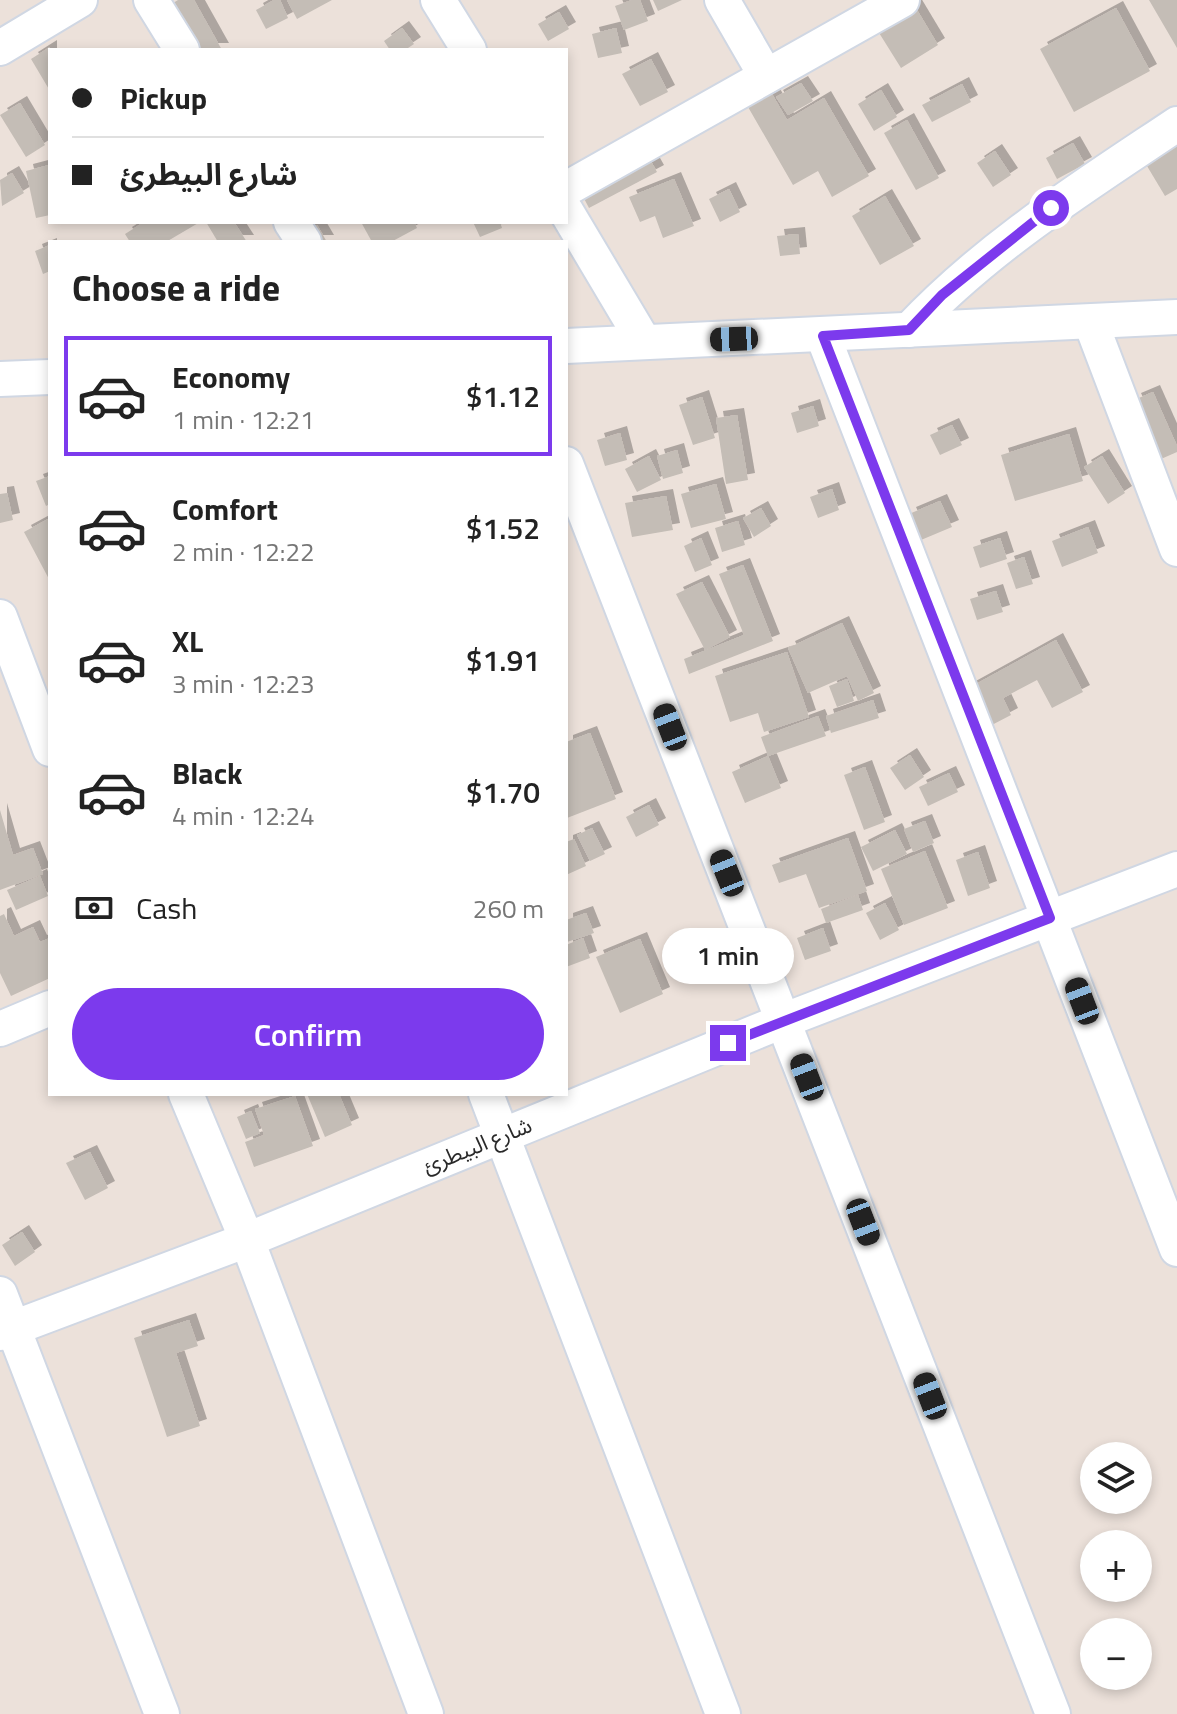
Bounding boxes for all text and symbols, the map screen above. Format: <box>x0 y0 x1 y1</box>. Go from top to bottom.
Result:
text: Pickup <box>120 75 207 121</box>
text: شارع البيطرئ <box>120 151 297 197</box>
route start <box>1033 190 1069 226</box>
text: Choose a ride <box>72 260 280 315</box>
car <box>710 326 758 352</box>
text: Economy <box>172 354 290 400</box>
icon: car <box>76 360 148 432</box>
text: $1.12 <box>466 373 540 419</box>
text: 1 min · 12:21 <box>172 400 315 439</box>
text: Comfort <box>172 486 278 532</box>
icon: car <box>76 492 148 564</box>
text: $1.52 <box>466 505 540 551</box>
text: 2 min · 12:22 <box>172 532 315 571</box>
text: XL <box>172 618 203 664</box>
icon: car <box>76 624 148 696</box>
text: $1.91 <box>466 637 540 683</box>
text: 3 min · 12:23 <box>172 664 315 703</box>
car <box>650 700 690 754</box>
text: Black <box>172 750 243 796</box>
icon: car <box>76 756 148 828</box>
text: $1.70 <box>466 769 540 815</box>
text: 4 min · 12:24 <box>172 796 315 835</box>
car <box>707 846 747 900</box>
text: Cash <box>136 885 197 931</box>
icon: cash <box>72 886 116 930</box>
text: 260 m <box>473 889 544 928</box>
callout: 1 min <box>662 927 794 983</box>
text: 1 min <box>697 936 759 975</box>
car <box>1062 974 1102 1028</box>
button: Confirm <box>72 988 544 1080</box>
route end <box>710 1025 746 1061</box>
car <box>787 1050 827 1104</box>
street label: شارع البيطرئ <box>417 1108 537 1182</box>
car <box>843 1195 883 1249</box>
car <box>910 1369 950 1423</box>
map controls <box>1080 1442 1152 1690</box>
button: layers <box>1080 1442 1152 1514</box>
button: + <box>1080 1530 1152 1602</box>
button: − <box>1080 1618 1152 1690</box>

